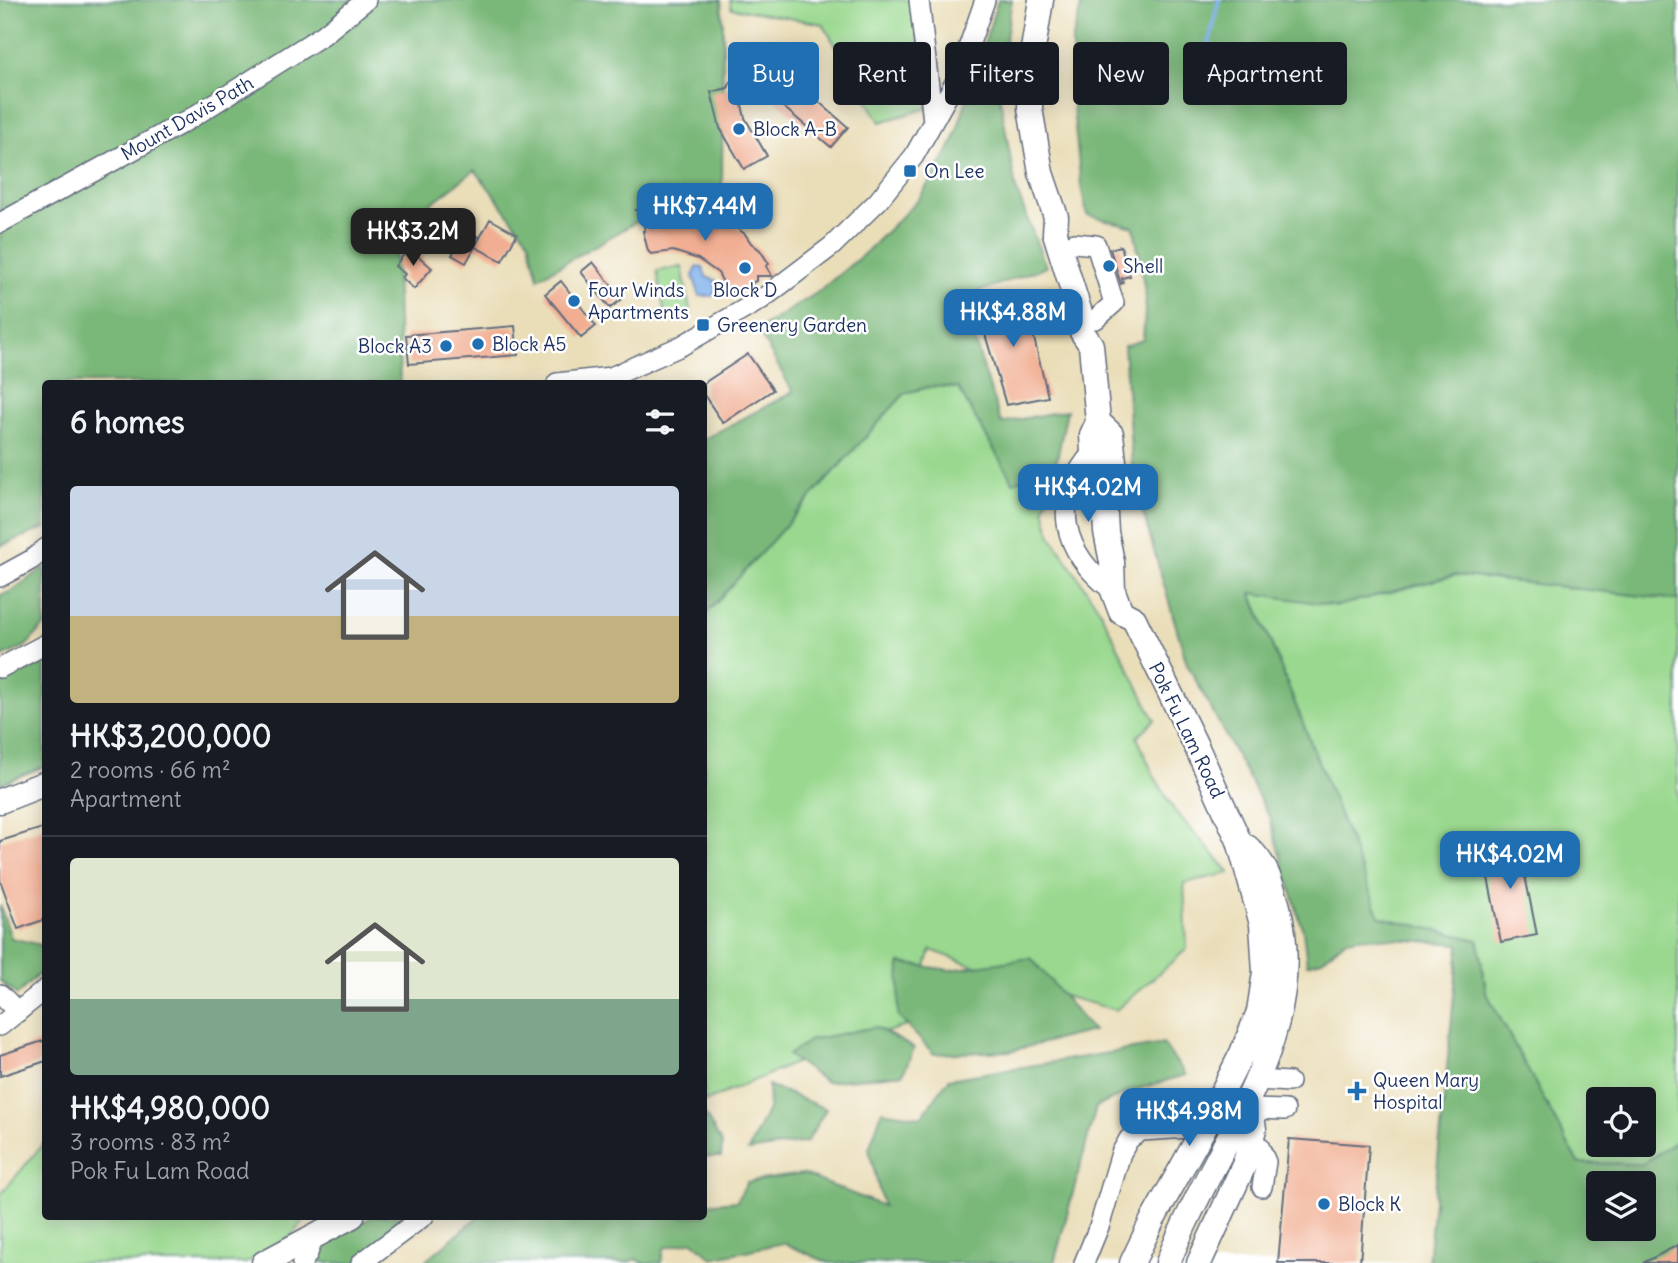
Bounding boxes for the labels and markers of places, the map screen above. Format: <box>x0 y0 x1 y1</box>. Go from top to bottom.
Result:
place label: Block A-B <box>753 117 837 141</box>
marker: Block A-B <box>731 121 747 137</box>
place label: On Lee <box>924 159 984 183</box>
marker: On Lee <box>902 163 918 179</box>
pin: HK$7.44M <box>633 184 777 243</box>
pin: HK$3.2M <box>348 208 478 268</box>
place label: Shell <box>1123 254 1163 278</box>
marker: Shell <box>1101 258 1117 274</box>
marker: Block D <box>737 260 753 276</box>
place label: Four Winds Apartments <box>588 278 689 324</box>
place label: Block D <box>713 278 777 302</box>
pin: HK$4.88M <box>941 290 1085 349</box>
marker: Four Winds Apartments <box>566 293 582 309</box>
place label: Greenery Garden <box>717 313 867 337</box>
marker: Greenery Garden <box>695 317 711 333</box>
place label: Block A5 <box>492 332 566 356</box>
place label: Block A3 <box>358 334 432 358</box>
marker: Block A5 <box>470 336 486 352</box>
marker: Block A3 <box>438 338 454 354</box>
pin: HK$4.02M <box>1016 464 1160 524</box>
pin: HK$4.02M <box>1438 832 1582 891</box>
place label: Queen Mary Hospital <box>1373 1068 1479 1114</box>
marker: Queen Mary Hospital <box>1347 1081 1367 1101</box>
pin: HK$4.98M <box>1117 1088 1261 1148</box>
place label: Block K <box>1338 1192 1401 1216</box>
marker: Block K <box>1316 1196 1332 1212</box>

